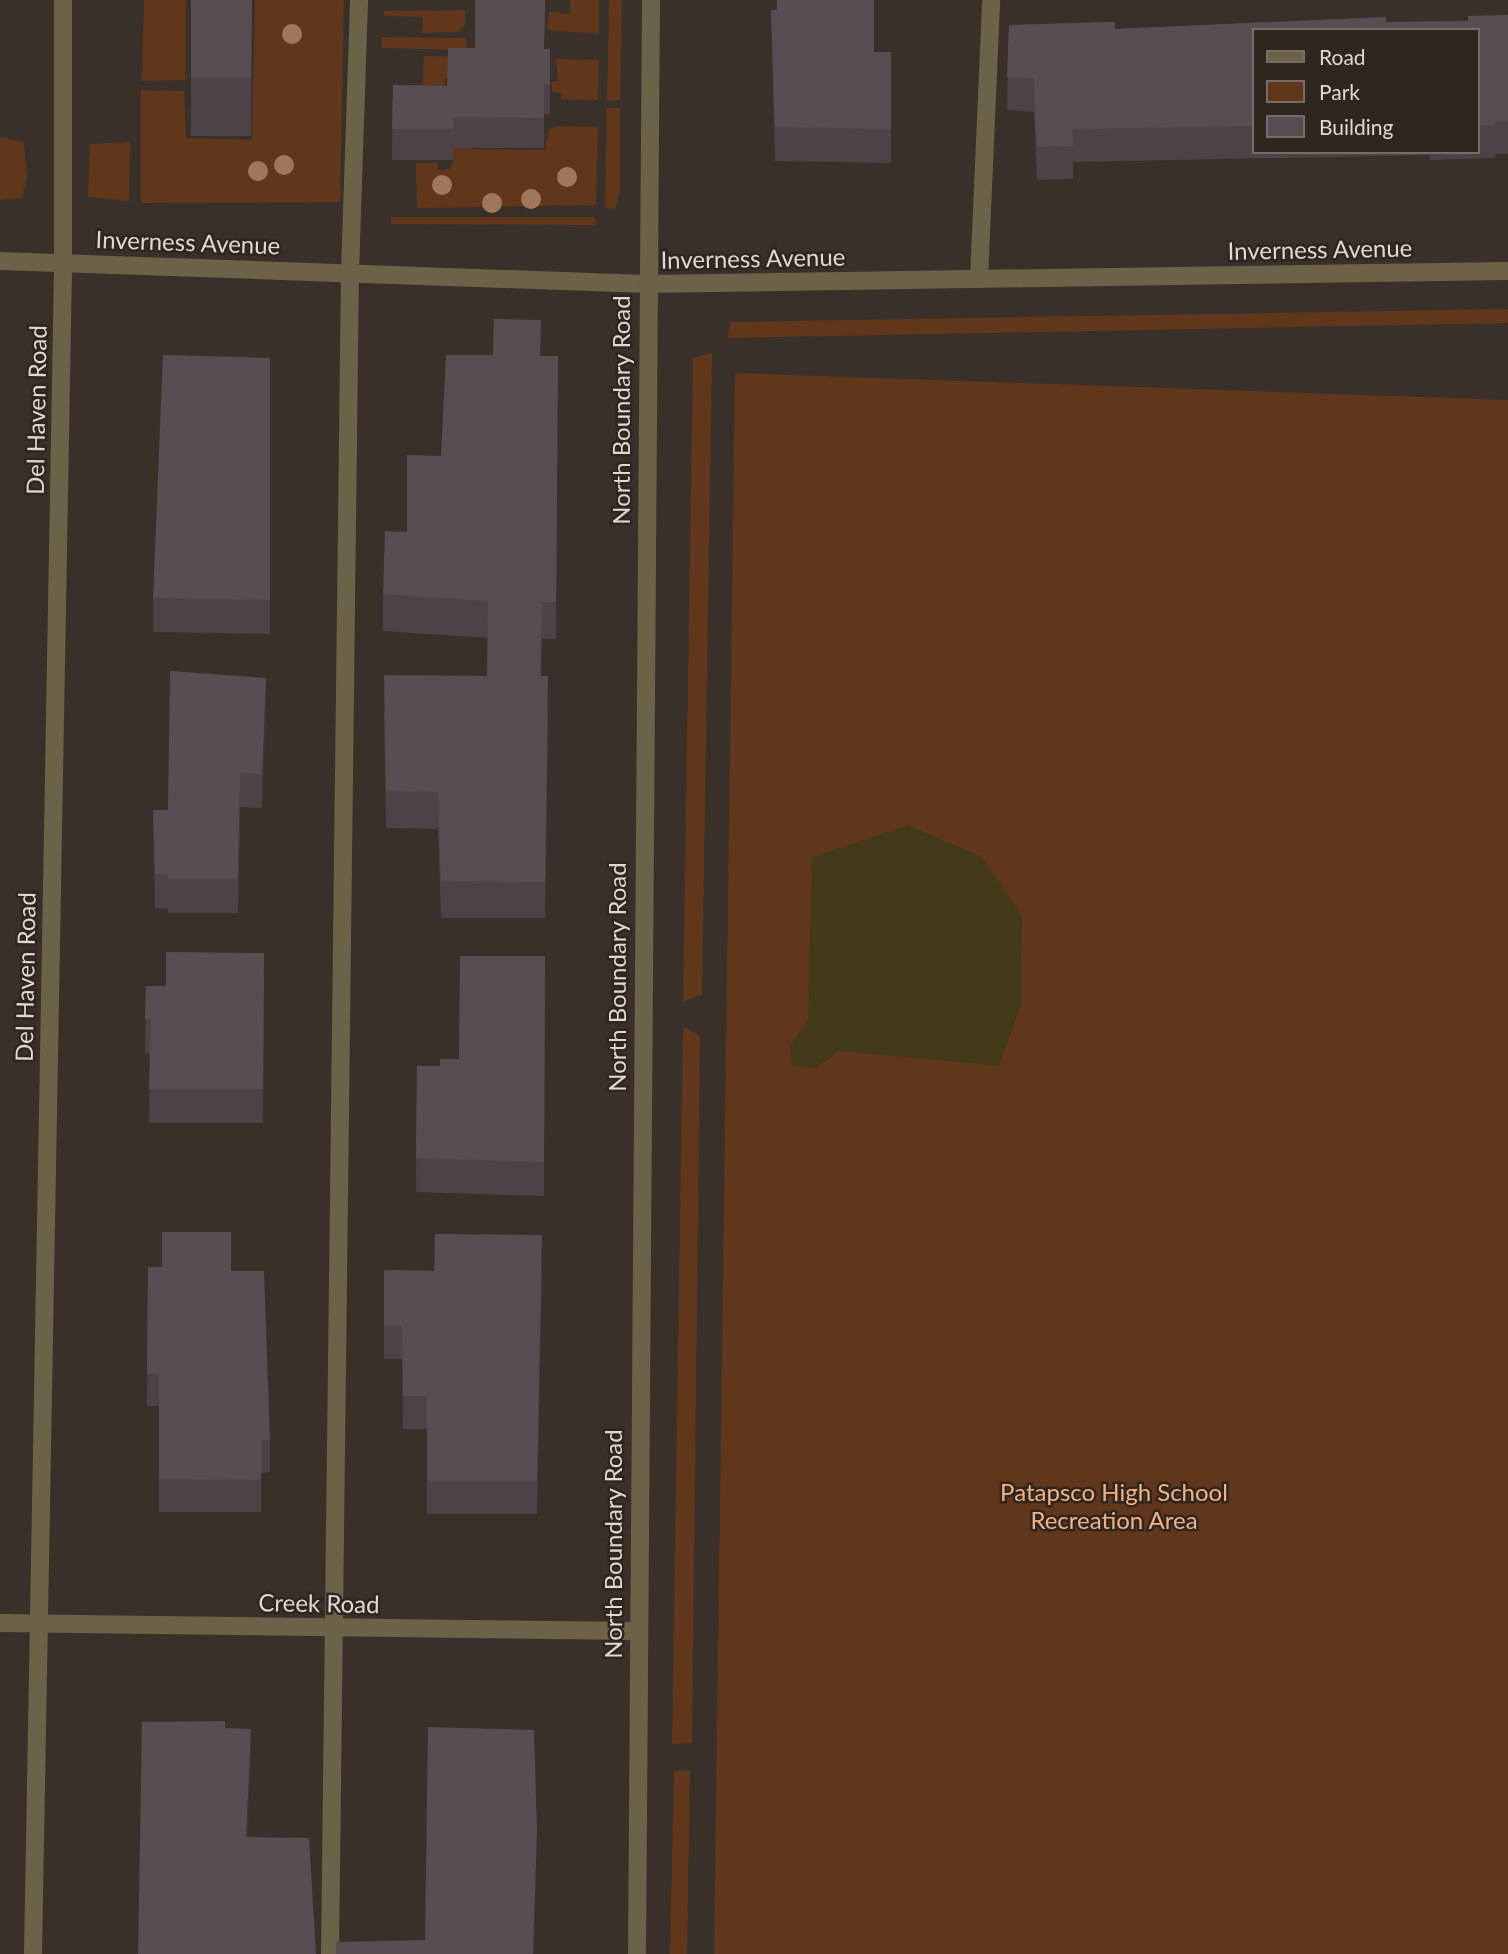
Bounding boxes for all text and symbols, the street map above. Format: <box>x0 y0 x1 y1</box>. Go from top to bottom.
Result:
legend <box>1252 28 1480 154</box>
text: Road <box>1319 44 1366 69</box>
text: Park <box>1319 79 1360 104</box>
text: Building <box>1319 114 1394 139</box>
street label: Inverness Avenue <box>95 224 281 260</box>
street label: Inverness Avenue <box>1227 233 1413 265</box>
street label: Inverness Avenue <box>660 242 846 274</box>
street label: North Boundary Road <box>607 295 635 525</box>
street label: Del Haven Road <box>20 325 52 495</box>
street label: North Boundary Road <box>603 862 631 1092</box>
street label: Del Haven Road <box>9 892 41 1062</box>
street label: North Boundary Road <box>599 1429 627 1659</box>
park label: Patapsco High School Recreation Area <box>1000 1478 1228 1534</box>
street label: Creek Road <box>258 1588 380 1618</box>

